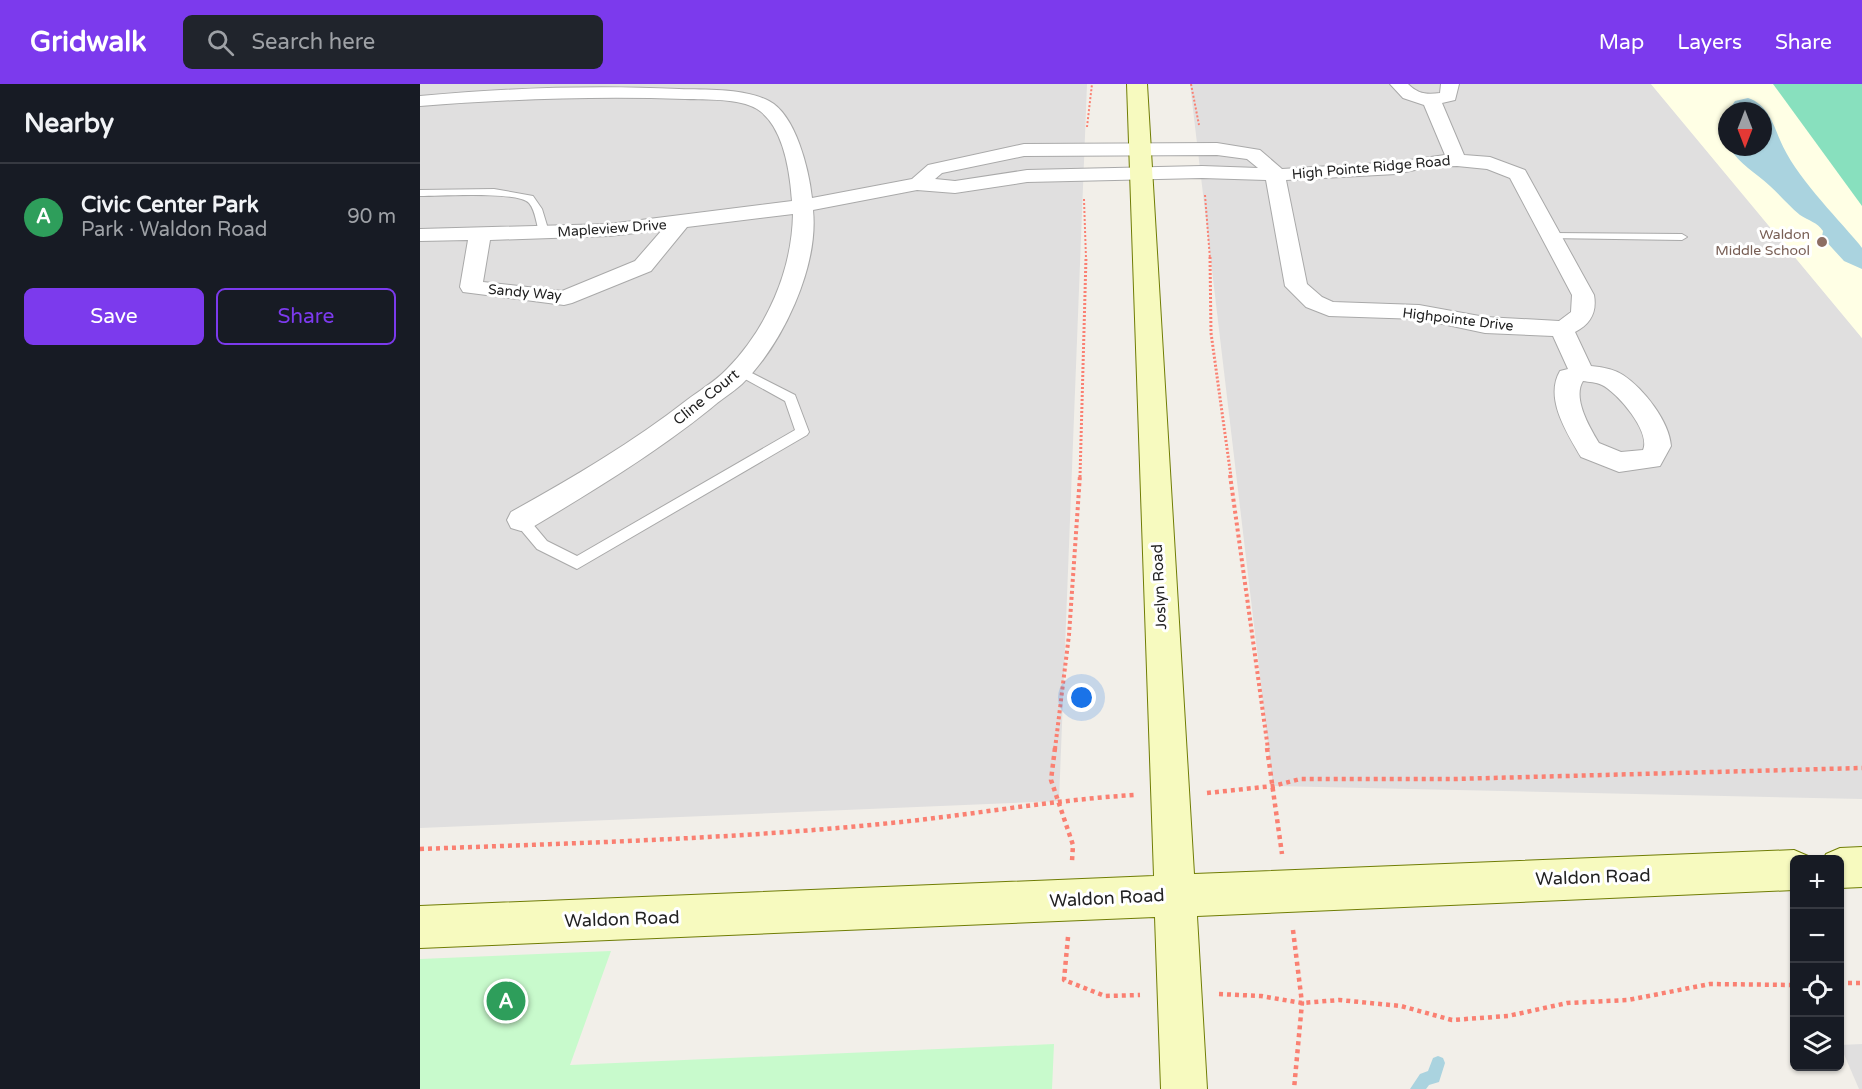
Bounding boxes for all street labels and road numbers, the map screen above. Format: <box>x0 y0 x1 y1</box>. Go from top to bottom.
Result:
street label: High Pointe Ridge Road <box>1291 152 1451 183</box>
street label: Mapleview Drive <box>557 216 667 241</box>
street label: Sandy Way <box>487 281 563 304</box>
street label: Highpointe Drive <box>1401 304 1515 335</box>
street label: Cline Court <box>670 365 743 429</box>
street label: Joslyn Road <box>1148 544 1170 630</box>
street label: Waldon Road <box>1535 864 1651 890</box>
street label: Waldon Road <box>1049 884 1165 912</box>
street label: Waldon Road <box>564 906 680 932</box>

